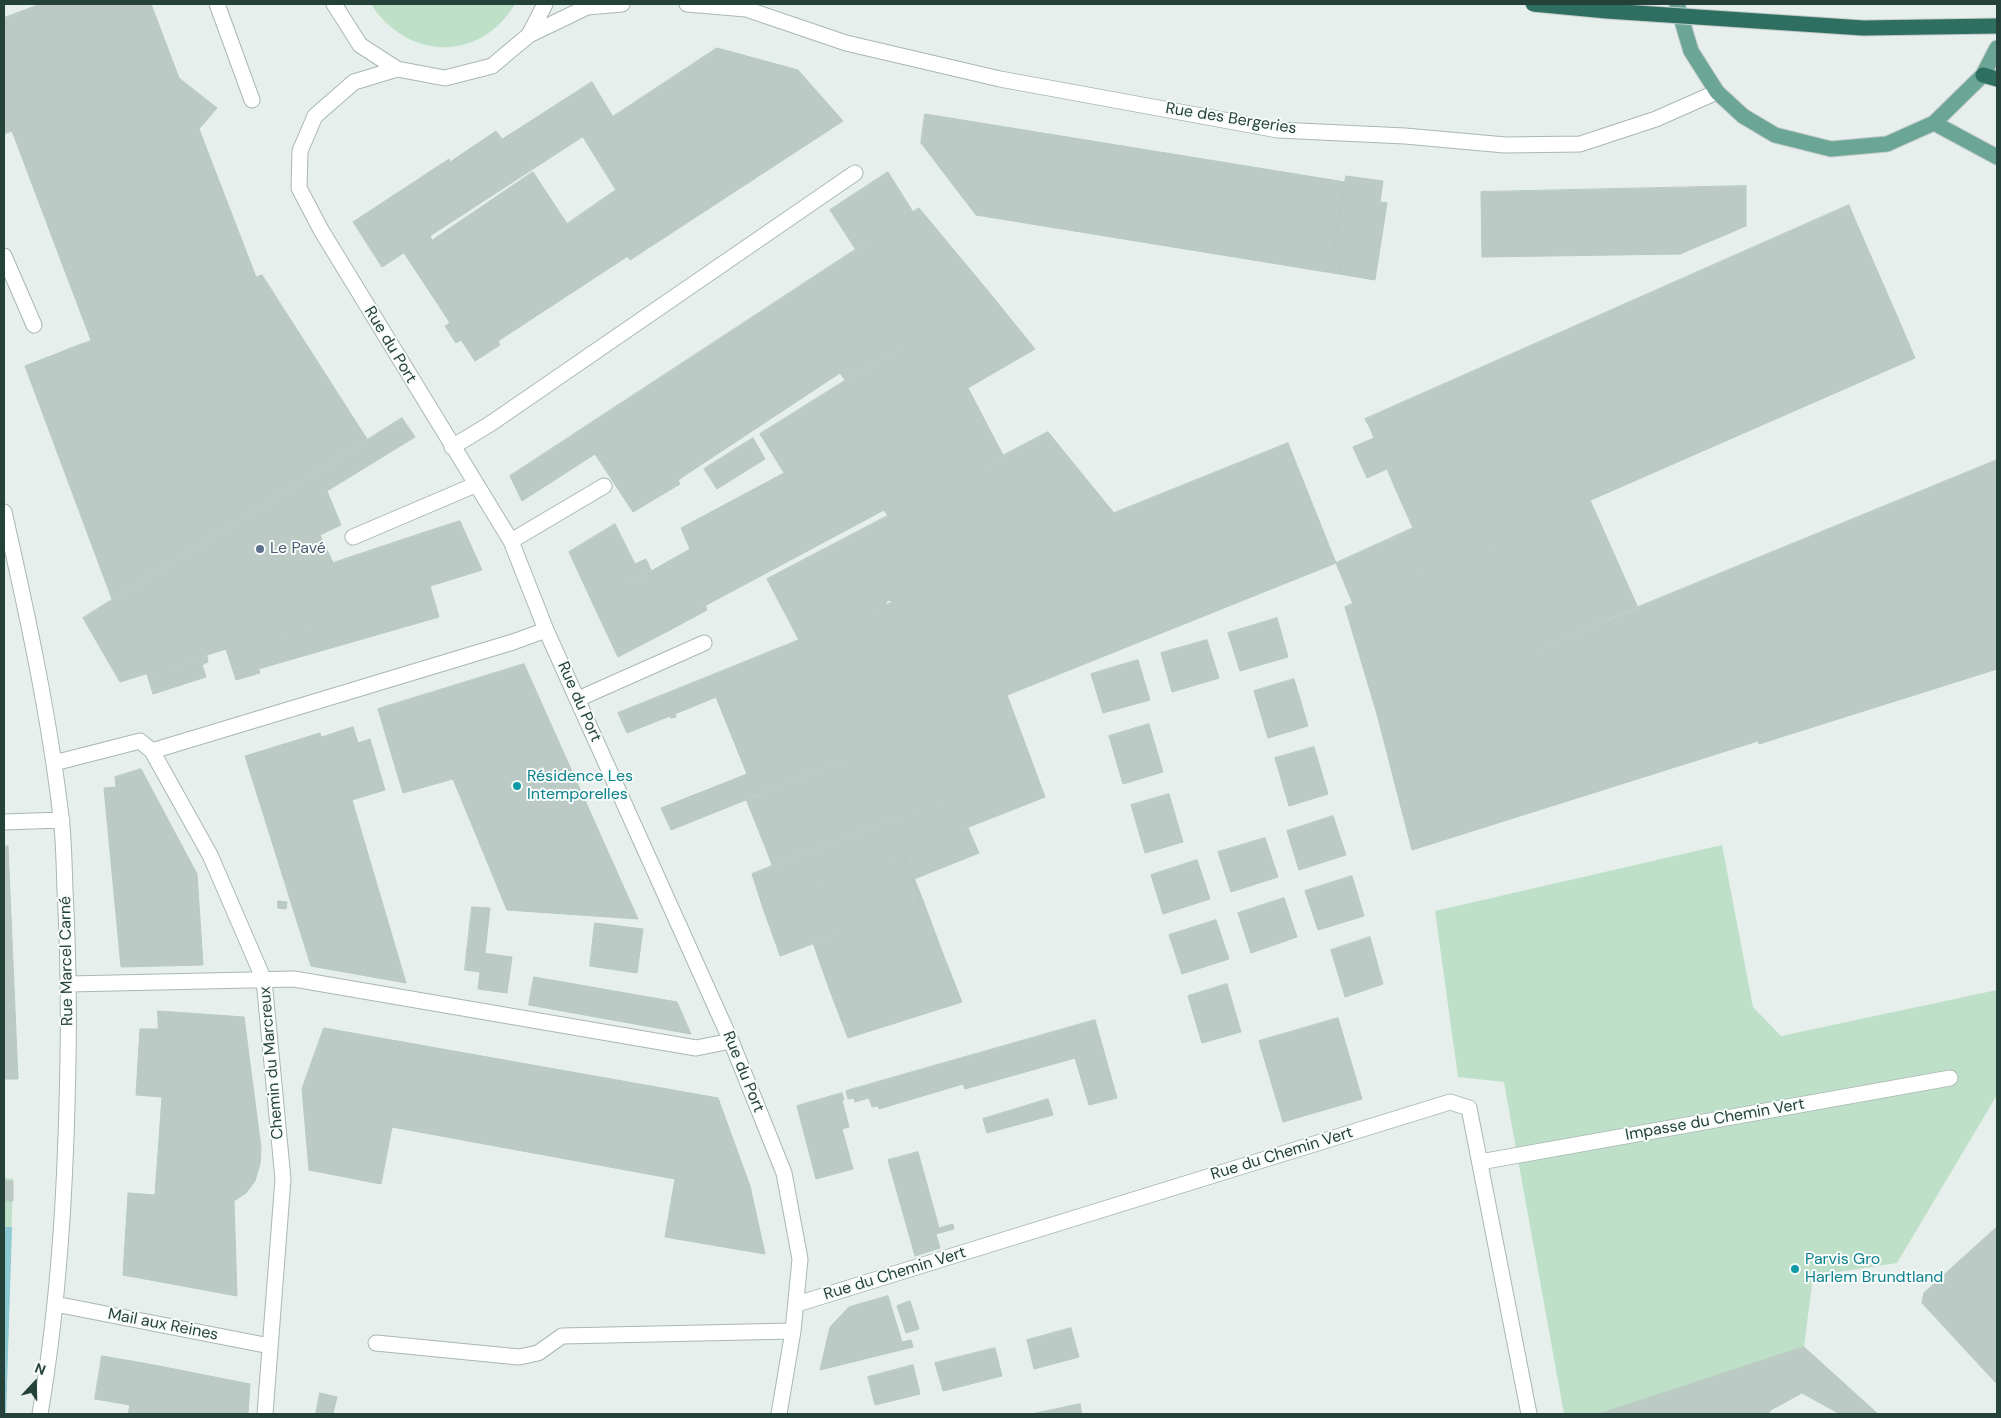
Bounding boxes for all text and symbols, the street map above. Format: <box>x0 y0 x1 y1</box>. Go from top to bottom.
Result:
street label: Rue des Bergeries <box>1164 99 1298 139</box>
street label: Rue du Port <box>360 303 420 387</box>
place label: Le Pavé <box>270 539 326 559</box>
marker: Le Pavé <box>254 543 266 555</box>
street label: Rue du Port <box>553 659 605 745</box>
place label: Résidence Les Intemporelles <box>527 767 633 805</box>
marker: Résidence Les Intemporelles <box>511 780 523 792</box>
street label: Rue Marcel Carné <box>56 896 78 1026</box>
street label: Chemin du Marcreux <box>256 986 288 1140</box>
street label: Rue du Port <box>718 1029 768 1115</box>
street label: Impasse du Chemin Vert <box>1624 1095 1806 1145</box>
street label: Rue du Chemin Vert <box>1209 1123 1355 1185</box>
street label: Rue du Chemin Vert <box>822 1243 968 1305</box>
place label: Parvis Gro Harlem Brundtland <box>1805 1250 1943 1288</box>
marker: Parvis Gro Harlem Brundtland <box>1789 1263 1801 1275</box>
street label: Mail aux Reines <box>106 1305 220 1345</box>
north arrow <box>10 1358 60 1408</box>
text: N <box>32 1359 48 1379</box>

